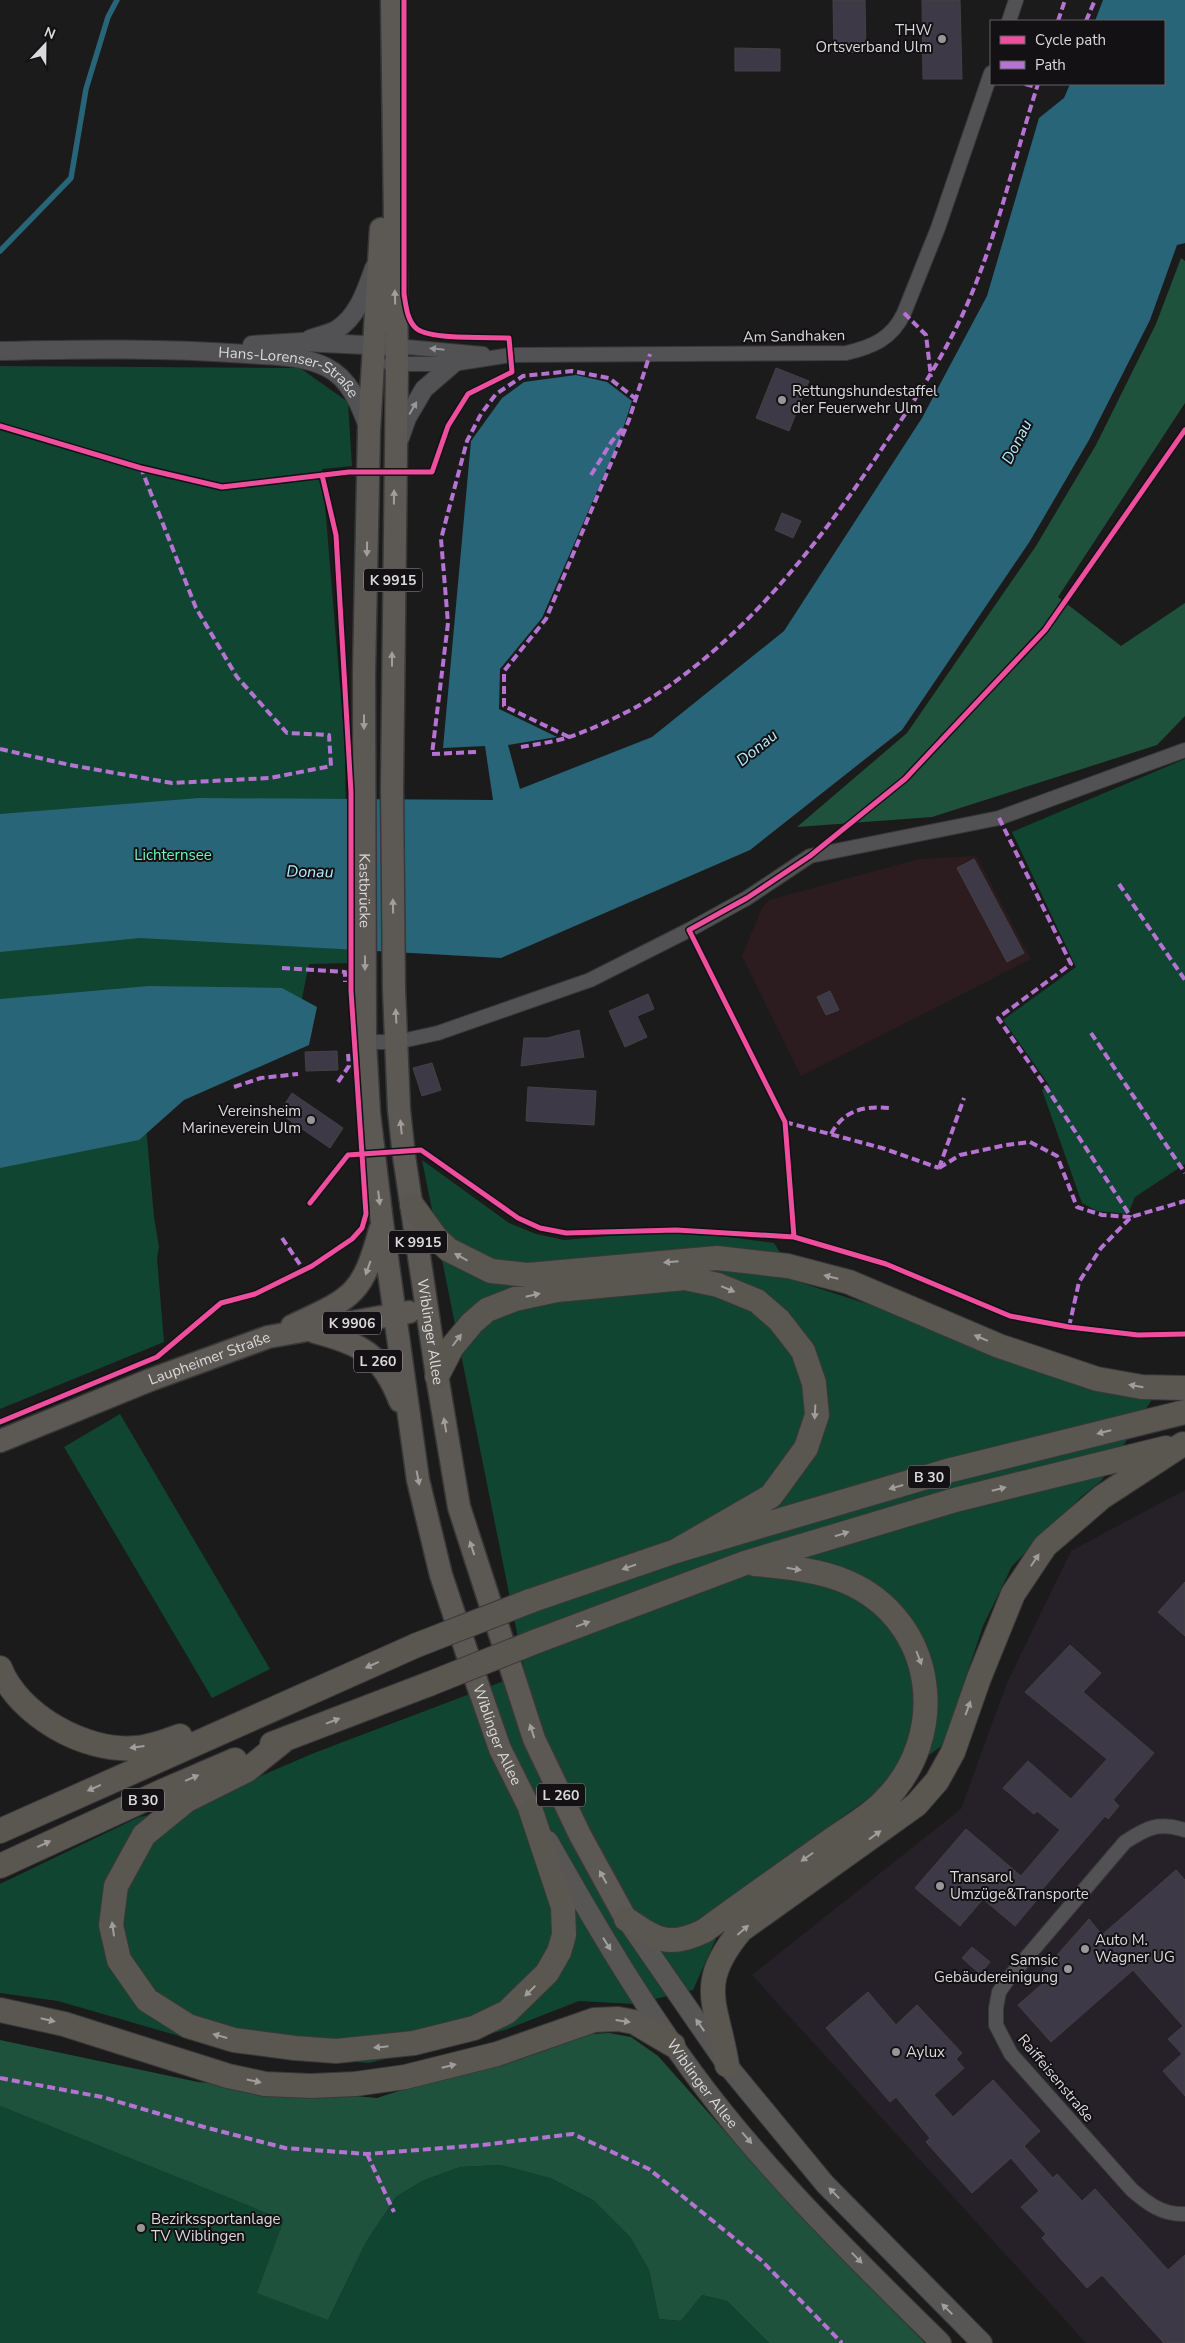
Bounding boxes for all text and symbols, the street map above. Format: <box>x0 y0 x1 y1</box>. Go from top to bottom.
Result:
north arrow <box>20 20 70 70</box>
place label: THW Ortsverband Ulm <box>815 20 932 57</box>
legend <box>990 20 1165 85</box>
text: N <box>41 23 58 44</box>
text: Cycle path <box>1035 30 1106 50</box>
marker: THW Ortsverband Ulm <box>936 33 948 45</box>
text: Path <box>1035 55 1066 75</box>
one-way arrow <box>391 289 399 305</box>
street label: Am Sandhaken <box>743 325 845 347</box>
street label: Hans-Lorenser-Straße <box>218 342 363 401</box>
one-way arrow <box>429 345 445 353</box>
place label: Rettungshundestaffel der Feuerwehr Ulm <box>792 381 938 418</box>
marker: Rettungshundestaffel der Feuerwehr Ulm <box>776 394 788 406</box>
one-way arrow <box>408 401 417 414</box>
water label: Donau <box>996 416 1038 468</box>
one-way arrow <box>390 488 398 504</box>
one-way arrow <box>363 541 371 557</box>
road number: K 9915 <box>364 568 422 592</box>
one-way arrow <box>388 651 396 667</box>
one-way arrow <box>360 714 368 730</box>
water label: Donau <box>732 725 782 771</box>
park label: Lichternsee <box>134 845 212 865</box>
street label: Kastbrücke <box>354 853 375 928</box>
water label: Donau <box>286 861 334 883</box>
one-way arrow <box>389 898 397 914</box>
one-way arrow <box>361 955 369 971</box>
one-way arrow <box>391 1008 399 1024</box>
place label: Vereinsheim Marineverein Ulm <box>182 1101 301 1138</box>
marker: Vereinsheim Marineverein Ulm <box>305 1114 317 1126</box>
one-way arrow <box>397 1118 405 1134</box>
one-way arrow <box>375 1190 383 1206</box>
road number: K 9915 <box>389 1230 447 1254</box>
one-way arrow <box>454 1252 468 1261</box>
one-way arrow <box>662 1258 678 1266</box>
one-way arrow <box>364 1261 371 1276</box>
one-way arrow <box>824 1273 839 1281</box>
street label: Wiblinger Allee <box>413 1277 448 1386</box>
one-way arrow <box>721 1286 735 1294</box>
one-way arrow <box>526 1291 541 1299</box>
road number: K 9906 <box>323 1312 381 1335</box>
street label: Laupheimer Straße <box>146 1327 273 1390</box>
one-way arrow <box>452 1334 463 1347</box>
one-way arrow <box>974 1334 988 1342</box>
road number: L 260 <box>354 1350 402 1372</box>
one-way arrow <box>1128 1382 1144 1390</box>
one-way arrow <box>811 1404 819 1420</box>
one-way arrow <box>440 1416 448 1432</box>
one-way arrow <box>1096 1429 1111 1437</box>
road number: B 30 <box>908 1465 950 1488</box>
one-way arrow <box>414 1470 422 1485</box>
one-way arrow <box>888 1483 903 1491</box>
one-way arrow <box>991 1485 1006 1493</box>
one-way arrow <box>835 1529 850 1537</box>
one-way arrow <box>468 1541 475 1556</box>
one-way arrow <box>1030 1554 1040 1567</box>
one-way arrow <box>622 1564 637 1571</box>
one-way arrow <box>786 1565 802 1573</box>
one-way arrow <box>576 1620 591 1628</box>
one-way arrow <box>915 1651 923 1666</box>
one-way arrow <box>365 1662 379 1670</box>
street label: Wiblinger Allee <box>468 1682 526 1789</box>
one-way arrow <box>965 1700 973 1715</box>
one-way arrow <box>325 1717 340 1724</box>
one-way arrow <box>527 1723 535 1738</box>
one-way arrow <box>129 1743 145 1751</box>
one-way arrow <box>185 1774 200 1782</box>
one-way arrow <box>87 1784 101 1792</box>
road number: L 260 <box>537 1784 585 1806</box>
road number: B 30 <box>122 1788 164 1812</box>
one-way arrow <box>868 1829 881 1840</box>
one-way arrow <box>37 1840 51 1848</box>
one-way arrow <box>800 1852 814 1862</box>
place label: Transarol Umzüge&Transporte <box>950 1867 1089 1904</box>
one-way arrow <box>599 1869 607 1884</box>
marker: Transarol Umzüge&Transporte <box>934 1880 946 1892</box>
one-way arrow <box>108 1921 116 1937</box>
one-way arrow <box>737 1924 749 1936</box>
place label: Auto M. Wagner UG <box>1095 1930 1175 1967</box>
one-way arrow <box>602 1938 611 1951</box>
marker: Auto M. Wagner UG <box>1079 1943 1091 1955</box>
place label: Samsic Gebäudereinigung <box>934 1950 1058 1987</box>
marker: Samsic Gebäudereinigung <box>1062 1963 1074 1975</box>
one-way arrow <box>524 1985 536 1997</box>
one-way arrow <box>40 2017 55 2025</box>
one-way arrow <box>615 2017 631 2025</box>
one-way arrow <box>695 2018 705 2032</box>
street label: Raiffeisenstraße <box>1013 2030 1099 2126</box>
one-way arrow <box>212 2031 227 2039</box>
street label: Wiblinger Allee <box>662 2035 743 2133</box>
place label: Aylux <box>906 2042 945 2062</box>
one-way arrow <box>373 2043 389 2051</box>
marker: Aylux <box>890 2046 902 2058</box>
one-way arrow <box>441 2062 456 2070</box>
one-way arrow <box>246 2077 261 2085</box>
one-way arrow <box>741 2132 752 2145</box>
one-way arrow <box>828 2187 840 2199</box>
place label: Bezirkssportanlage TV Wiblingen <box>151 2209 280 2246</box>
marker: Bezirkssportanlage TV Wiblingen <box>135 2222 147 2234</box>
one-way arrow <box>851 2251 863 2263</box>
one-way arrow <box>941 2303 953 2315</box>

